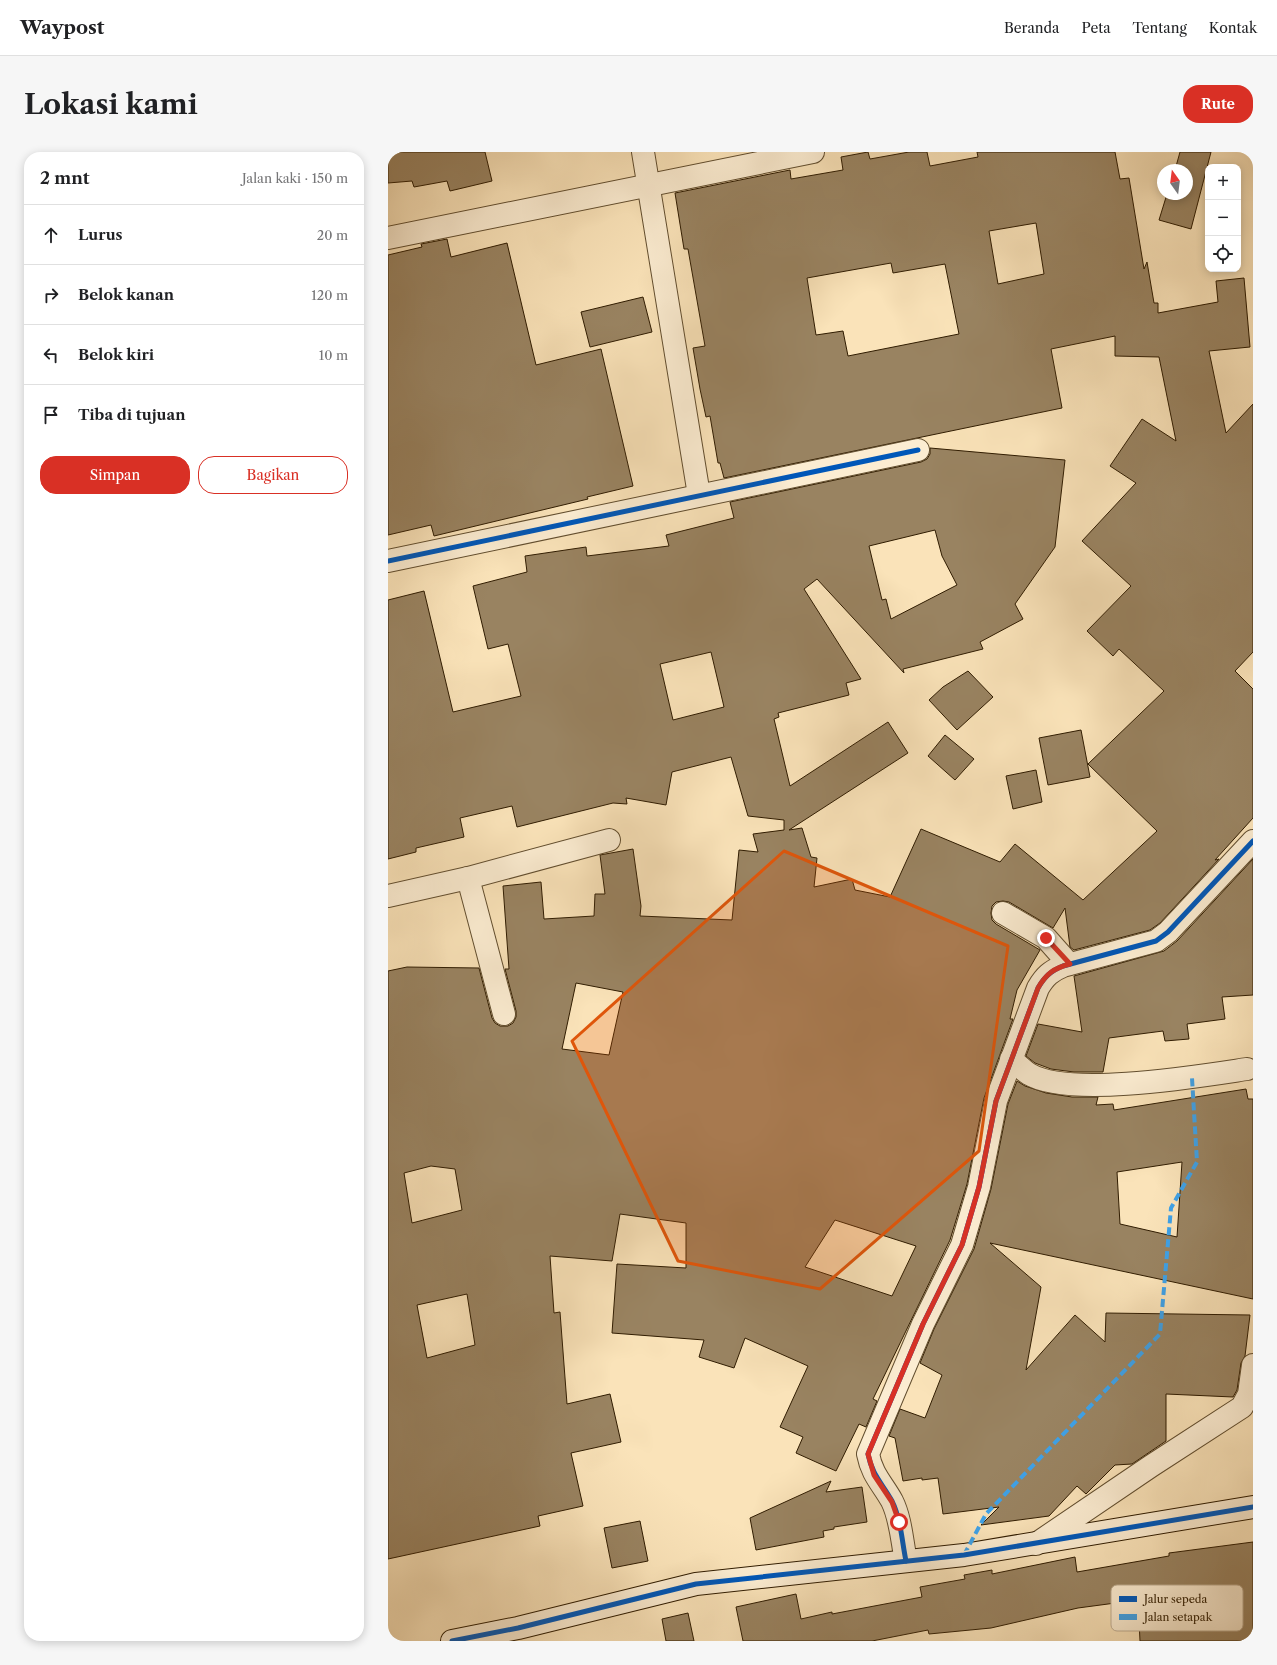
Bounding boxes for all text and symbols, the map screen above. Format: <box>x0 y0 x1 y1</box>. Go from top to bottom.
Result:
text: Waypost <box>20 16 104 39</box>
text: Beranda <box>1004 19 1060 37</box>
text: Peta <box>1082 19 1111 37</box>
text: Tentang <box>1133 19 1187 37</box>
text: Kontak <box>1209 19 1257 37</box>
button: Rute <box>1183 85 1253 123</box>
text: Lokasi kami <box>24 87 198 121</box>
north arrow <box>1157 164 1193 200</box>
map controls <box>1205 164 1241 272</box>
button: + <box>1205 164 1241 200</box>
text: 2 mnt <box>40 168 90 188</box>
text: Jalan kaki · 150 m <box>242 170 348 186</box>
button: − <box>1205 200 1241 236</box>
icon: ahead <box>40 224 62 246</box>
text: Lurus <box>78 225 123 244</box>
text: 20 m <box>317 227 348 243</box>
button: locate <box>1205 236 1241 272</box>
icon: right <box>40 284 62 306</box>
text: Belok kanan <box>78 285 174 304</box>
text: 120 m <box>311 287 348 303</box>
icon: left <box>40 344 62 366</box>
text: Belok kiri <box>78 345 154 364</box>
text: 10 m <box>319 347 348 363</box>
icon: arrive <box>40 404 62 426</box>
text: Tiba di tujuan <box>78 405 186 424</box>
button: Simpan <box>40 456 190 494</box>
button: Bagikan <box>198 456 348 494</box>
route end <box>1037 929 1055 947</box>
route start <box>890 1513 908 1531</box>
legend <box>1111 1585 1243 1631</box>
text: Jalur sepeda <box>1142 1592 1208 1606</box>
text: Jalan setapak <box>1142 1610 1213 1624</box>

